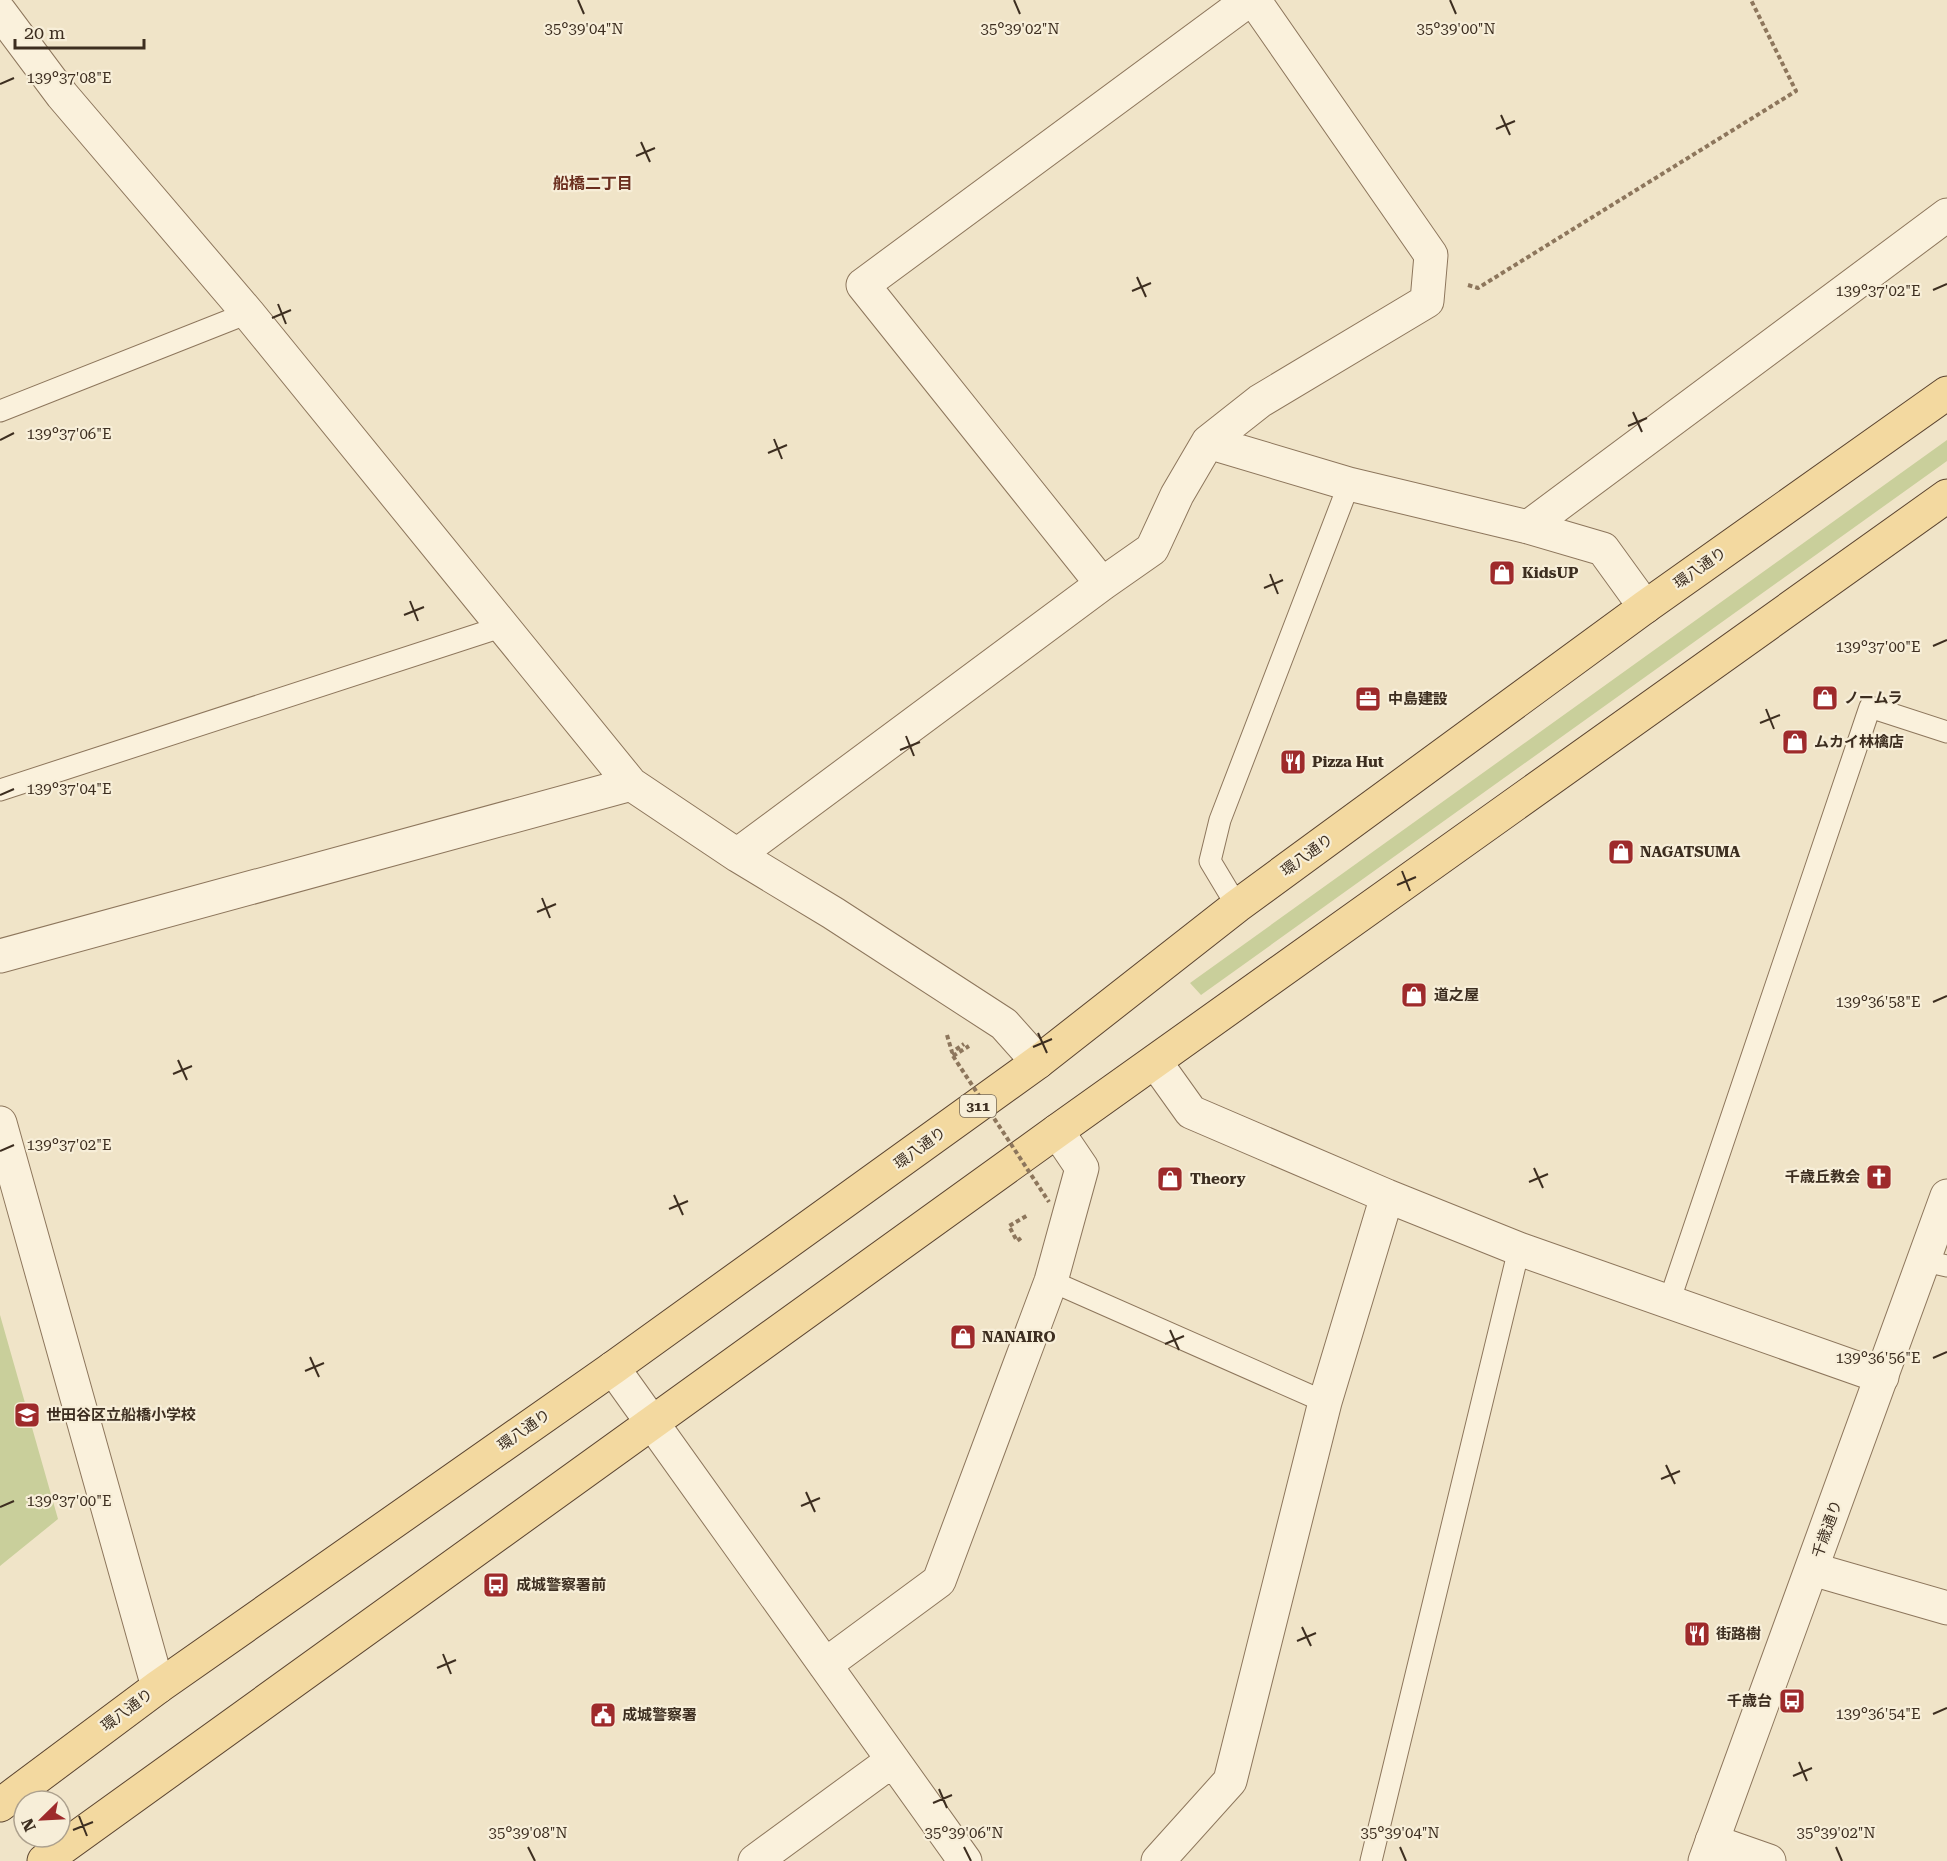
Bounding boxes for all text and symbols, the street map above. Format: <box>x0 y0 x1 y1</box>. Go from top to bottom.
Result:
scale bar <box>15 12 144 50</box>
text: 35°39'04"N <box>544 20 624 38</box>
text: 35°39'02"N <box>980 20 1060 38</box>
text: 35°39'00"N <box>1416 20 1496 38</box>
text: 20 m <box>24 22 65 43</box>
text: 139°37'08"E <box>26 69 112 87</box>
district label: 船橋二丁目 <box>553 174 633 193</box>
text: 139°37'02"E <box>1835 282 1921 300</box>
text: 139°37'06"E <box>26 425 112 443</box>
street label: 環八通り <box>1670 543 1730 593</box>
shop icon: KidsUP <box>1487 558 1517 588</box>
place label: KidsUP <box>1522 564 1579 582</box>
text: 139°37'00"E <box>1835 638 1921 656</box>
shop icon: ノームラ <box>1810 683 1840 713</box>
office icon: 中島建設 <box>1353 684 1383 714</box>
place label: ノームラ <box>1844 689 1903 707</box>
place label: 中島建設 <box>1388 690 1448 708</box>
shop icon: ムカイ林檎店 <box>1780 727 1810 757</box>
place label: ムカイ林檎店 <box>1814 733 1904 751</box>
restaurant icon: Pizza Hut <box>1278 747 1308 777</box>
place label: Pizza Hut <box>1312 753 1384 771</box>
text: 139°37'04"E <box>26 780 112 798</box>
street label: 環八通り <box>1277 830 1337 880</box>
shop icon: NAGATSUMA <box>1606 837 1636 867</box>
place label: NAGATSUMA <box>1640 843 1740 861</box>
shop icon: 道之屋 <box>1399 980 1429 1010</box>
place label: 道之屋 <box>1434 986 1479 1004</box>
text: 139°36'58"E <box>1835 993 1921 1011</box>
road number: 311 <box>960 1095 996 1117</box>
street label: 環八通り <box>890 1123 950 1173</box>
text: 139°37'02"E <box>26 1136 112 1154</box>
church icon: 千歳丘教会 <box>1864 1162 1894 1192</box>
shop icon: Theory <box>1155 1164 1185 1194</box>
place label: 千歳丘教会 <box>1785 1168 1860 1186</box>
place label: Theory <box>1190 1170 1245 1188</box>
shop icon: NANAIRO <box>948 1322 978 1352</box>
place label: NANAIRO <box>982 1328 1056 1346</box>
text: 139°36'56"E <box>1835 1349 1921 1367</box>
school or university icon: 世田谷区立船橋小学校 <box>12 1400 42 1430</box>
street label: 環八通り <box>494 1405 554 1455</box>
place label: 世田谷区立船橋小学校 <box>46 1406 196 1424</box>
text: 139°37'00"E <box>26 1492 112 1510</box>
street label: 千歳通り <box>1808 1498 1846 1560</box>
bus stop icon: 成城警察署前 <box>481 1570 511 1600</box>
place label: 成城警察署前 <box>516 1576 606 1594</box>
restaurant icon: 街路樹 <box>1682 1619 1712 1649</box>
place label: 街路樹 <box>1716 1625 1761 1643</box>
street label: 環八通り <box>98 1685 156 1735</box>
bus stop icon: 千歳台 <box>1777 1686 1807 1716</box>
place label: 千歳台 <box>1727 1692 1772 1710</box>
public building icon: 成城警察署 <box>588 1700 618 1730</box>
text: 139°36'54"E <box>1835 1705 1921 1723</box>
place label: 成城警察署 <box>622 1706 697 1724</box>
north arrow <box>12 1789 72 1849</box>
text: N <box>18 1815 40 1834</box>
text: 35°39'08"N <box>488 1824 568 1842</box>
text: 35°39'06"N <box>924 1824 1004 1842</box>
text: 35°39'04"N <box>1360 1824 1440 1842</box>
text: 35°39'02"N <box>1796 1824 1876 1842</box>

